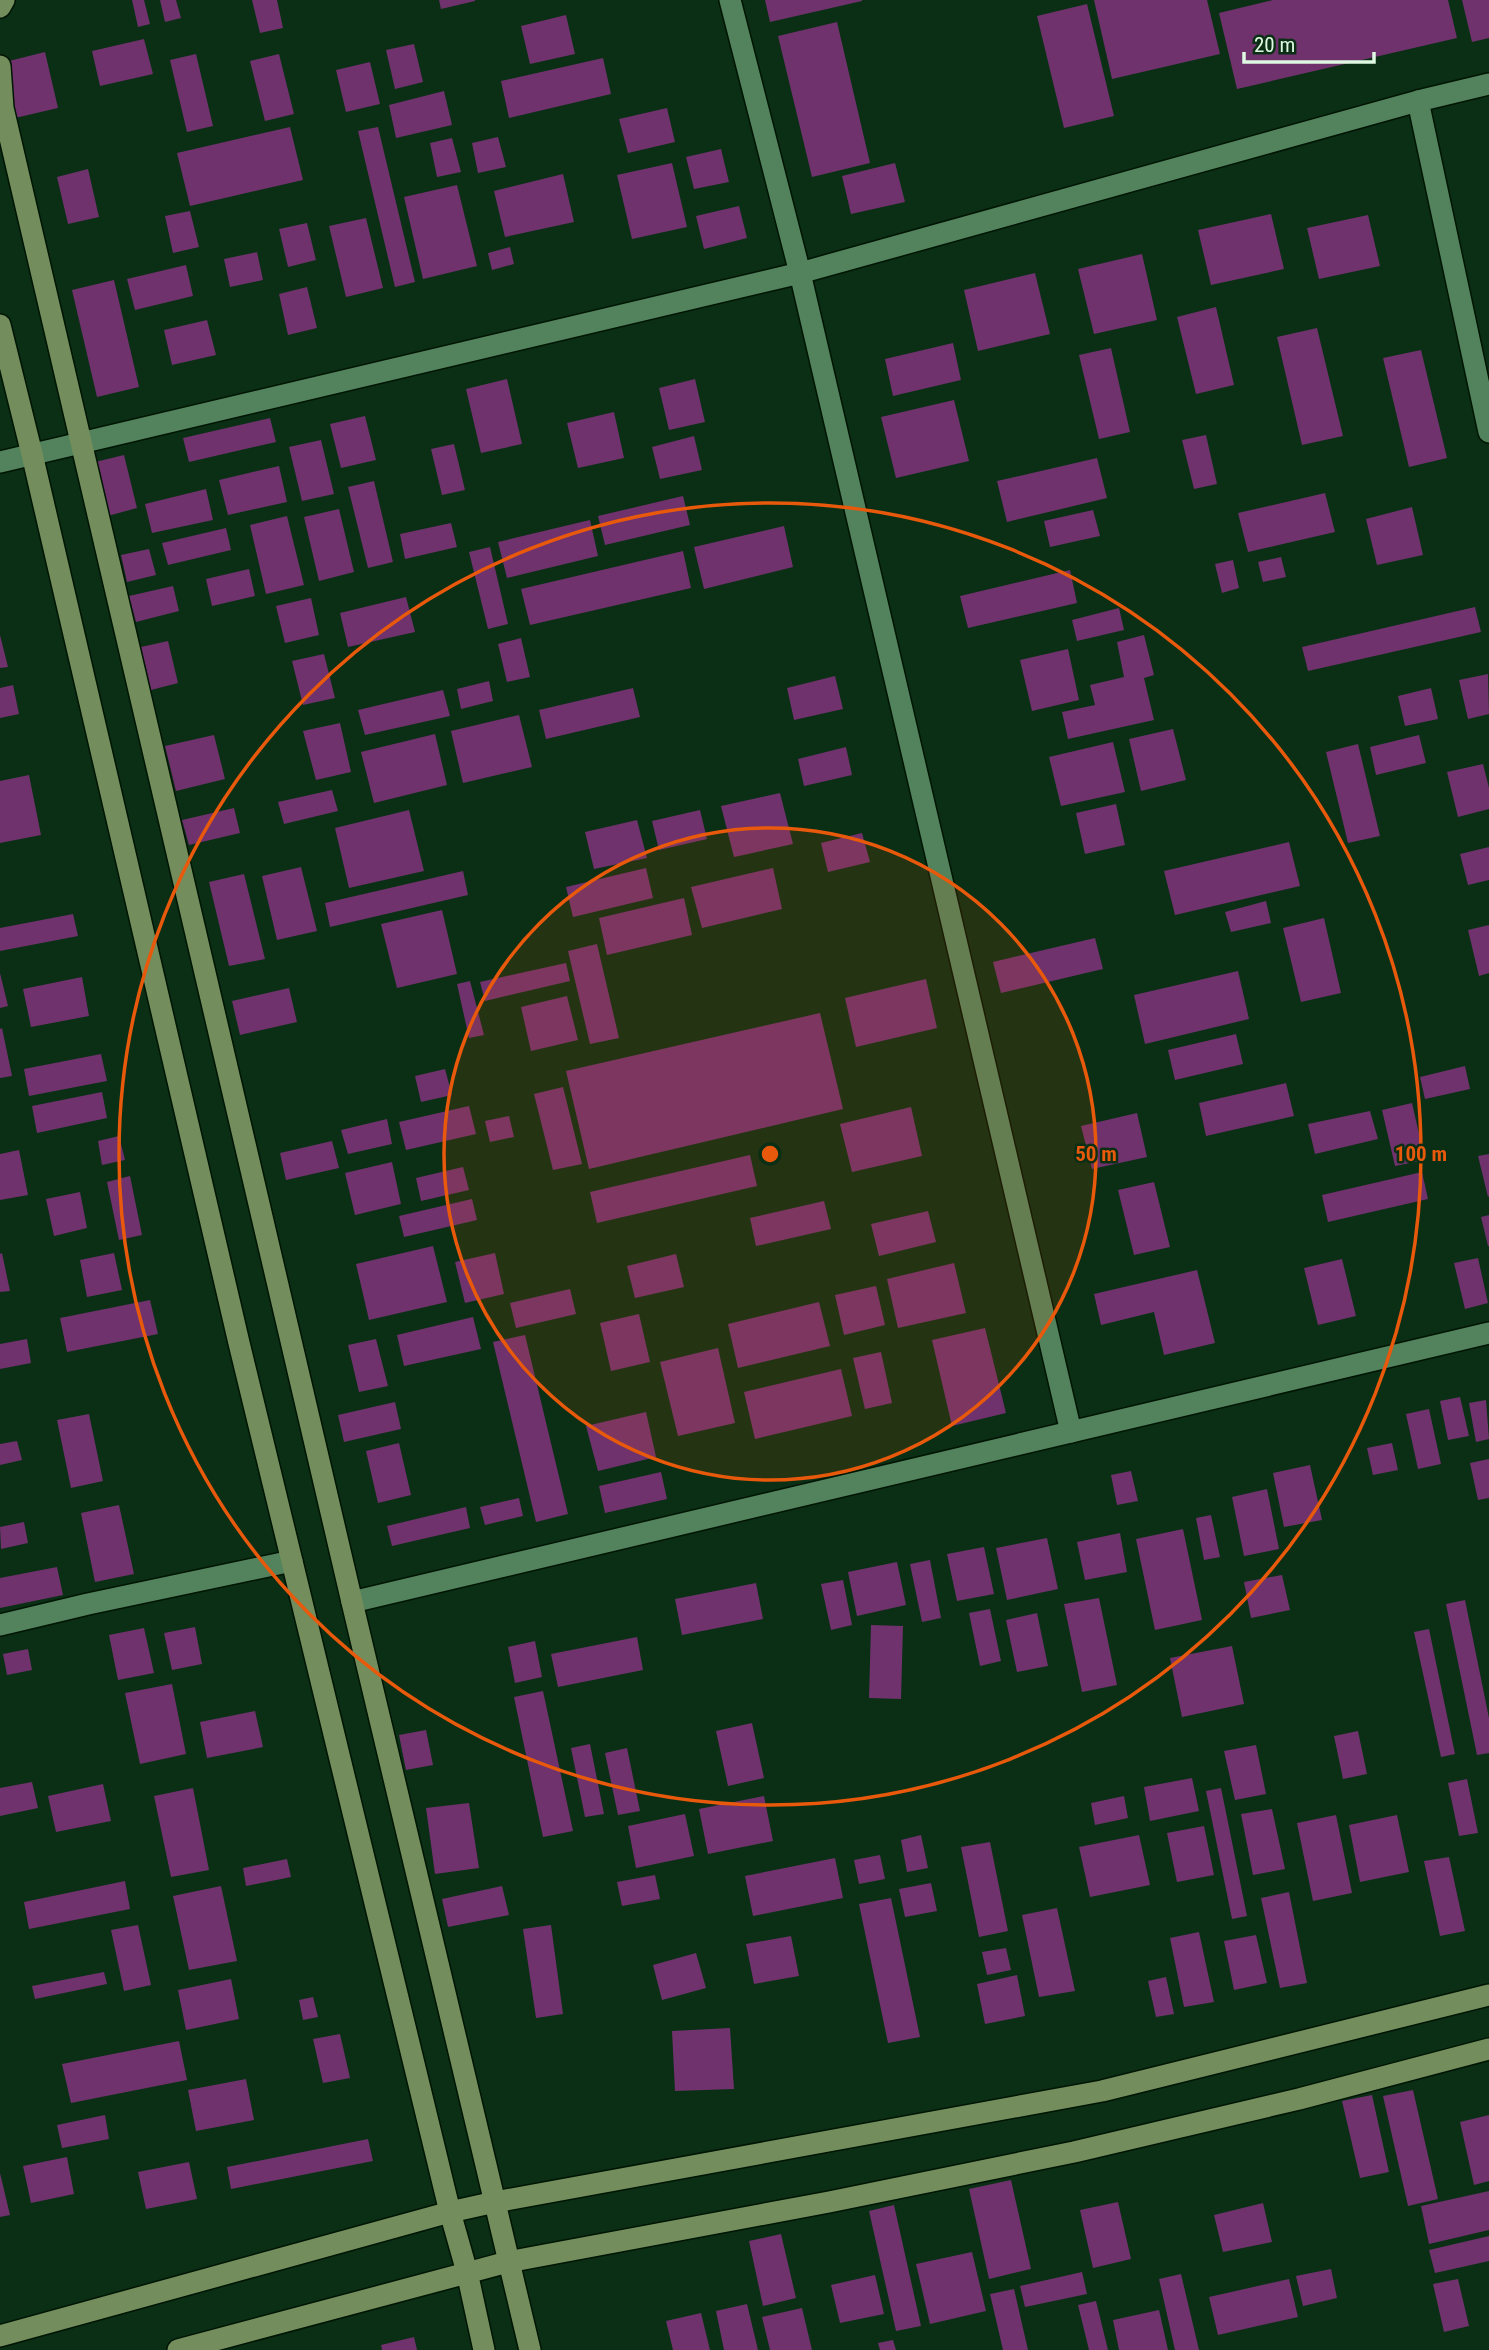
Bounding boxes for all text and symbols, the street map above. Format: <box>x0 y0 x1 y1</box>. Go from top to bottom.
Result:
scale bar <box>1244 21 1374 65</box>
text: 20 m <box>1254 33 1295 57</box>
centre of rings <box>758 1142 782 1166</box>
text: 50 m <box>1075 1142 1117 1166</box>
text: 100 m <box>1395 1142 1447 1166</box>

